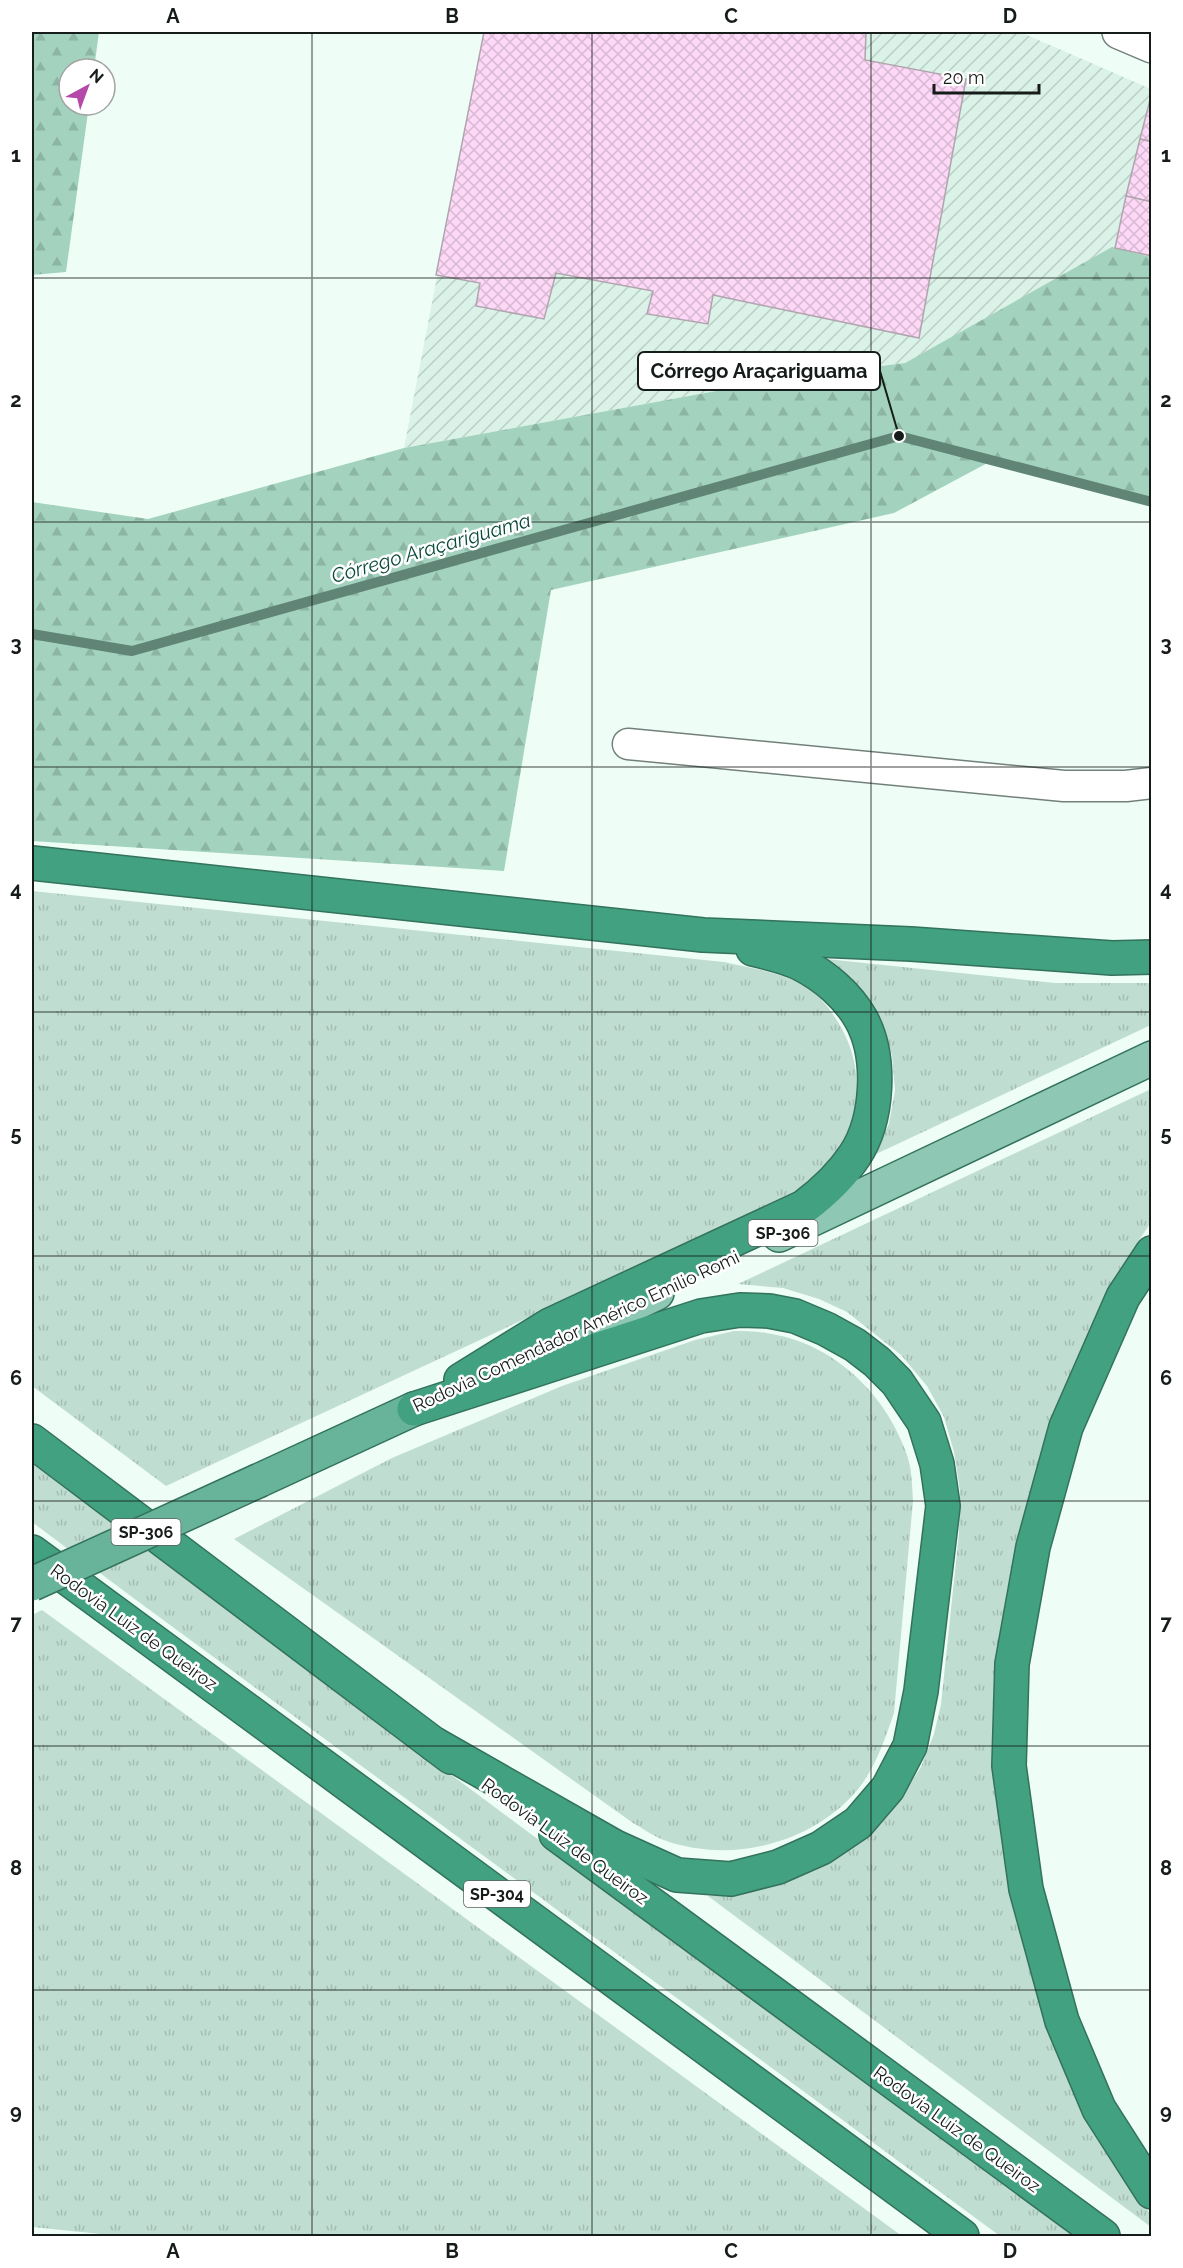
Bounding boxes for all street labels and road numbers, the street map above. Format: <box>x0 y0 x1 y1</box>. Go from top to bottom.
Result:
road number: SP-306 <box>748 1220 818 1246</box>
street label: Rodovia Comendador Américo Emílio Romi <box>409 1246 743 1416</box>
road number: SP-306 <box>112 1519 180 1545</box>
street label: Rodovia Luiz de Queiroz <box>47 1560 221 1695</box>
street label: Rodovia Luiz de Queiroz <box>478 1774 652 1909</box>
road number: SP-304 <box>464 1881 530 1907</box>
street label: Rodovia Luiz de Queiroz <box>870 2062 1044 2197</box>

